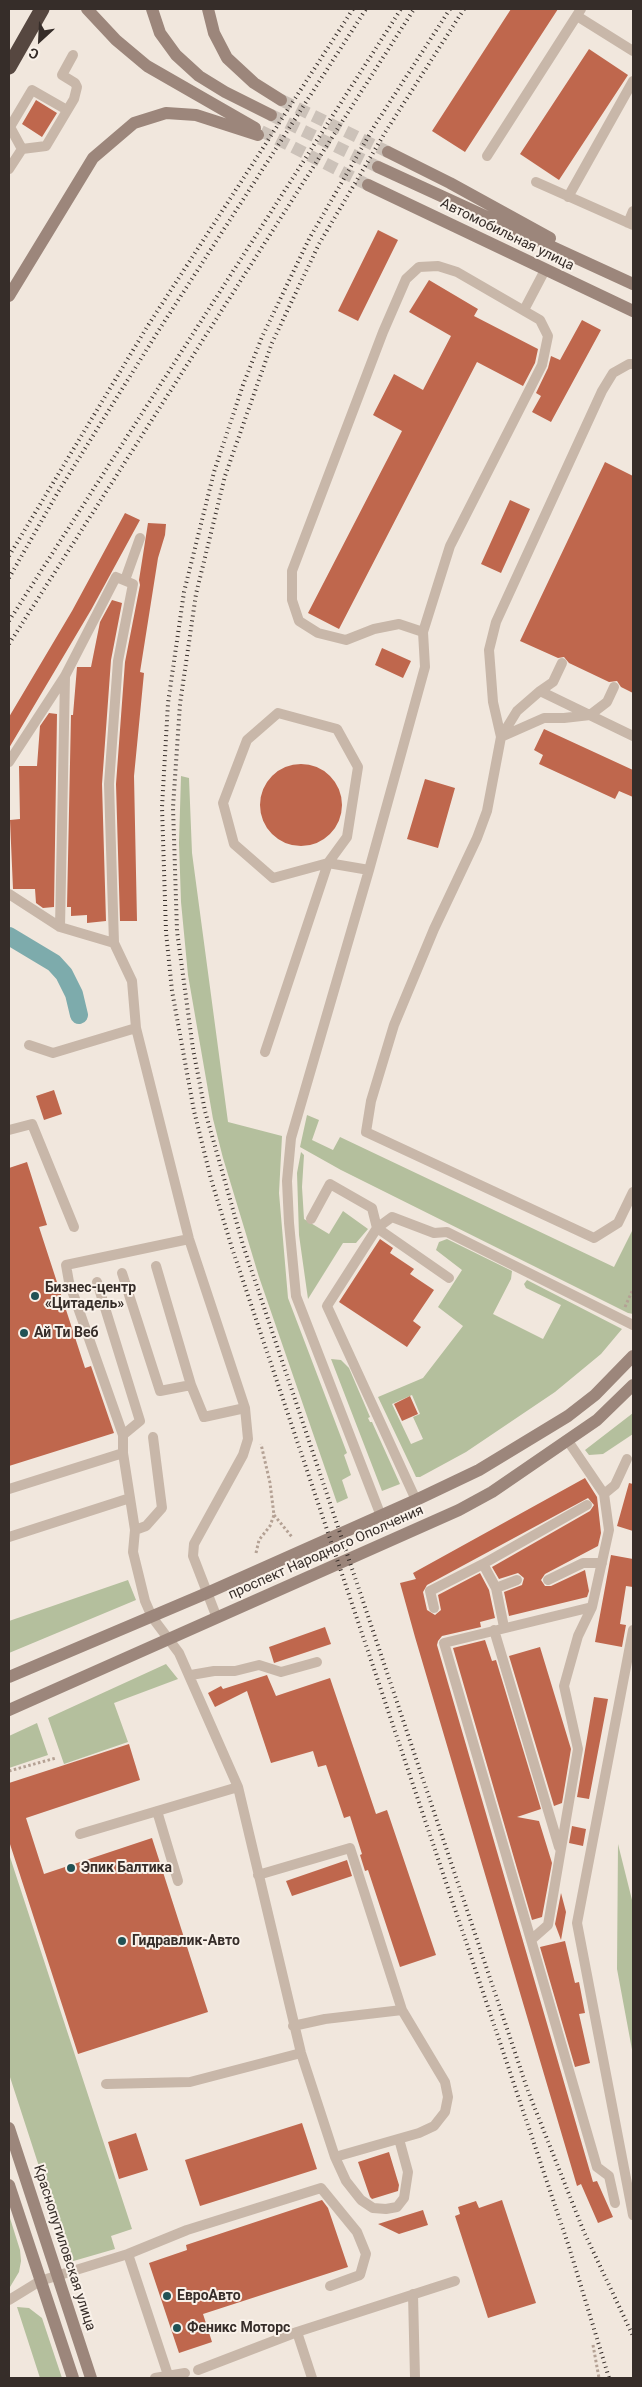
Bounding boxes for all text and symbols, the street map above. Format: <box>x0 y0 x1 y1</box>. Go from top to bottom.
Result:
north arrow <box>15 15 65 65</box>
text: С <box>26 44 41 63</box>
street label: Автомобильная улица <box>437 195 577 275</box>
place label: Бизнес-центр «Цитадель» <box>45 1280 136 1312</box>
marker: Бизнес-центр «Цитадель» <box>29 1290 41 1302</box>
place label: Ай Ти Веб <box>34 1325 99 1341</box>
marker: Ай Ти Веб <box>18 1327 30 1339</box>
street label: проспект Народного Ополчения <box>226 1502 426 1604</box>
place label: Эпик Балтика <box>81 1860 172 1876</box>
marker: Эпик Балтика <box>65 1862 77 1874</box>
place label: Гидравлик-Авто <box>132 1933 240 1949</box>
marker: Гидравлик-Авто <box>116 1935 128 1947</box>
street label: Краснопутиловская улица <box>29 2163 99 2333</box>
place label: ЕвроАвто <box>177 2288 241 2304</box>
marker: ЕвроАвто <box>161 2290 173 2302</box>
place label: Феникс Моторс <box>187 2320 290 2336</box>
marker: Феникс Моторс <box>171 2322 183 2334</box>

